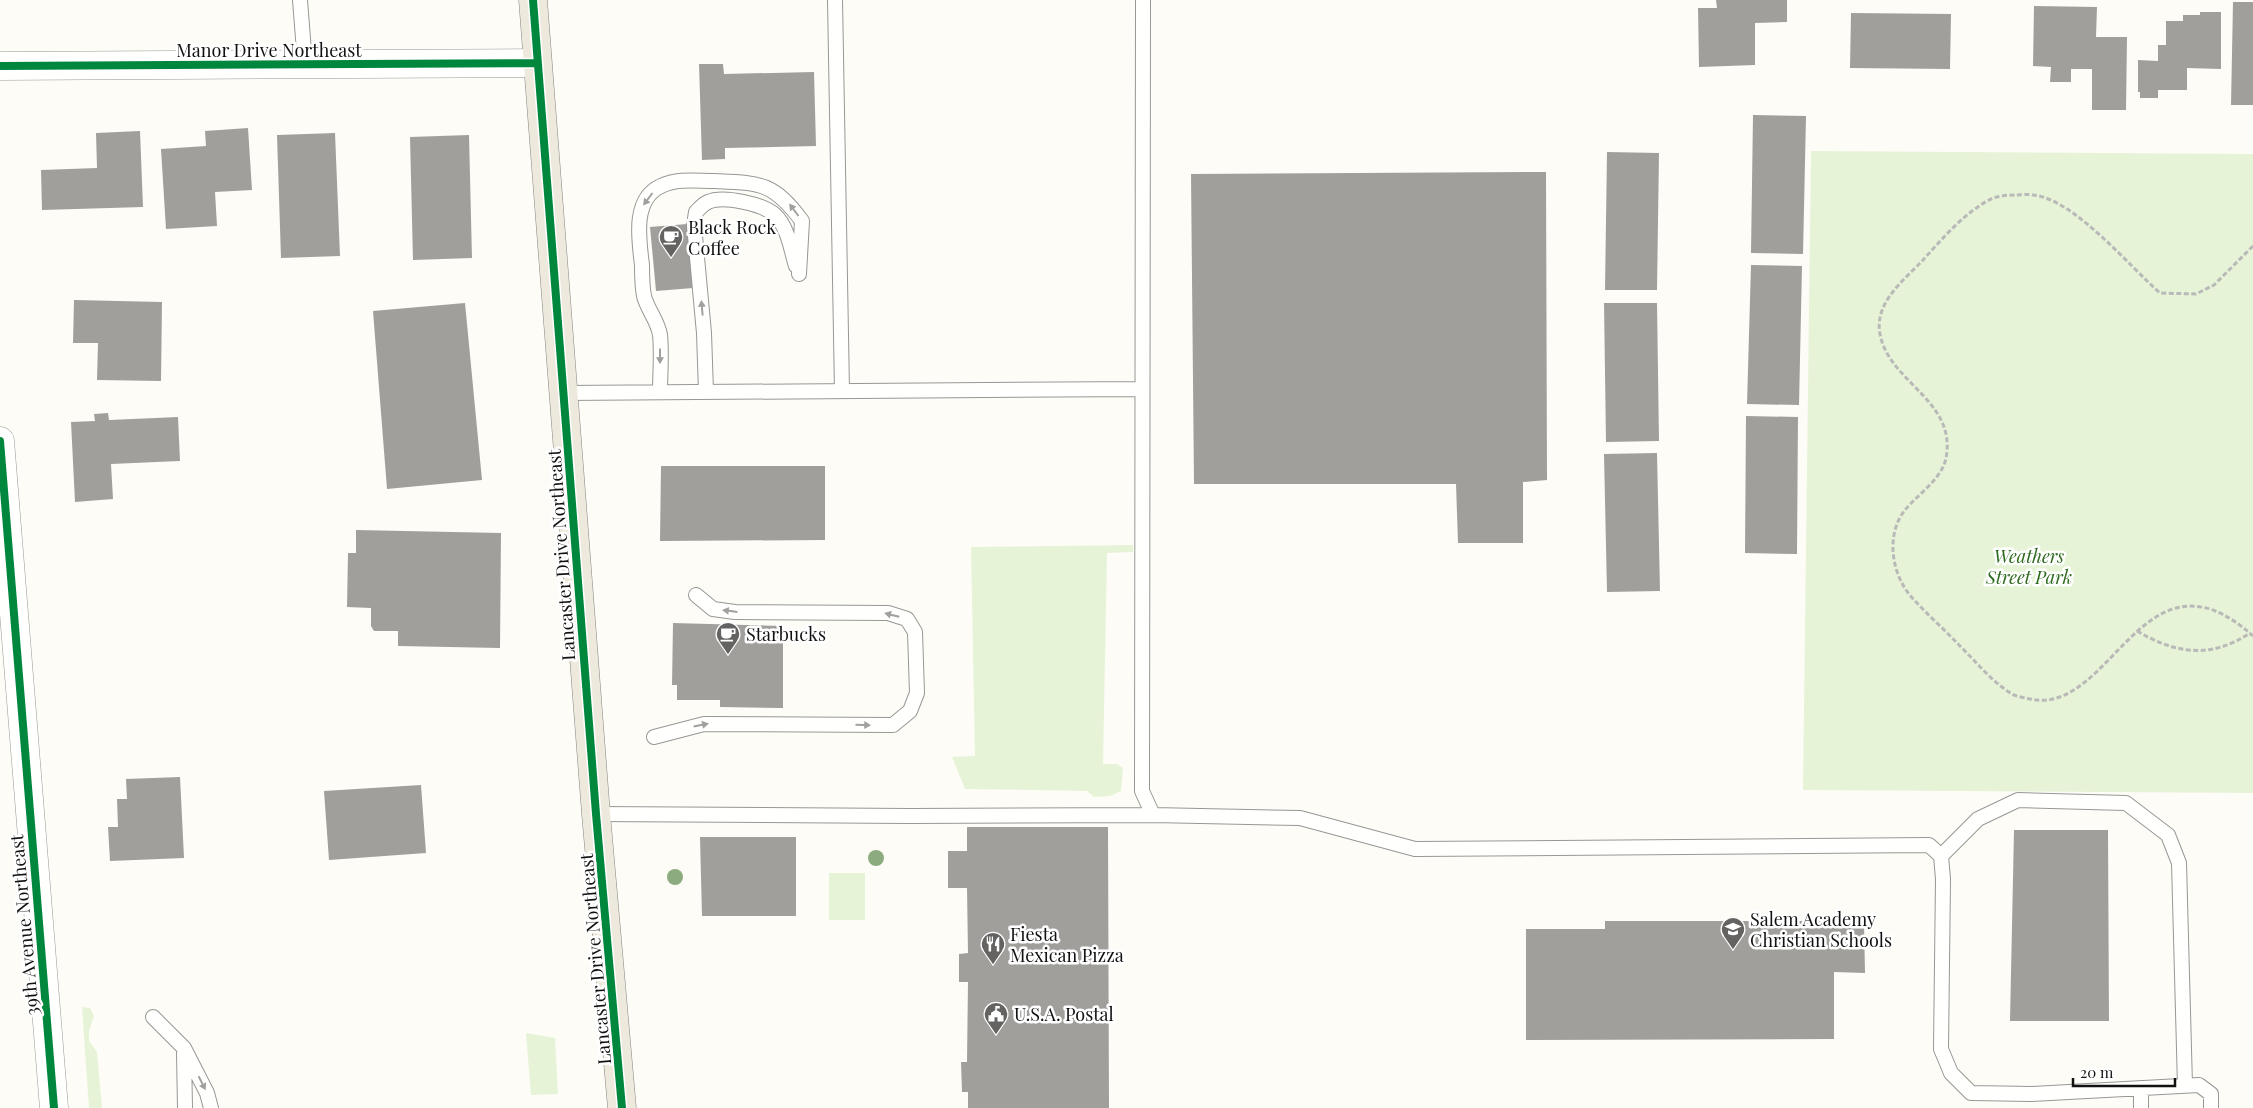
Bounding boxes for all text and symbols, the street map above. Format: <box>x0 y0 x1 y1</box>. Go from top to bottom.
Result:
street label: Manor Drive Northeast <box>176 38 362 62</box>
one-way arrow <box>643 192 654 205</box>
one-way arrow <box>789 204 800 217</box>
place label: Black Rock Coffee <box>688 215 776 260</box>
cafe icon: Black Rock Coffee <box>658 224 684 258</box>
one-way arrow <box>698 300 706 316</box>
one-way arrow <box>656 348 664 364</box>
street label: Lancaster Drive Northeast <box>542 448 580 662</box>
park label: Weathers Street Park <box>1985 544 2072 589</box>
one-way arrow <box>722 607 738 615</box>
one-way arrow <box>885 611 900 619</box>
cafe icon: Starbucks <box>715 621 741 655</box>
place label: Starbucks <box>746 622 826 646</box>
one-way arrow <box>693 721 709 729</box>
one-way arrow <box>855 721 871 729</box>
street label: 39th Avenue Northeast <box>4 833 44 1017</box>
street label: Lancaster Drive Northeast <box>574 852 616 1066</box>
place label: Salem Academy Christian Schools <box>1750 907 1892 952</box>
school or university icon: Salem Academy Christian Schools <box>1720 916 1746 950</box>
place label: Fiesta Mexican Pizza <box>1010 922 1124 967</box>
restaurant icon: Fiesta Mexican Pizza <box>980 931 1006 965</box>
public building icon: U.S.A. Postal <box>983 1001 1009 1035</box>
place label: U.S.A. Postal <box>1014 1002 1114 1026</box>
scale bar <box>2073 1056 2176 1088</box>
text: 20 m <box>2080 1062 2114 1082</box>
one-way arrow <box>198 1076 206 1091</box>

